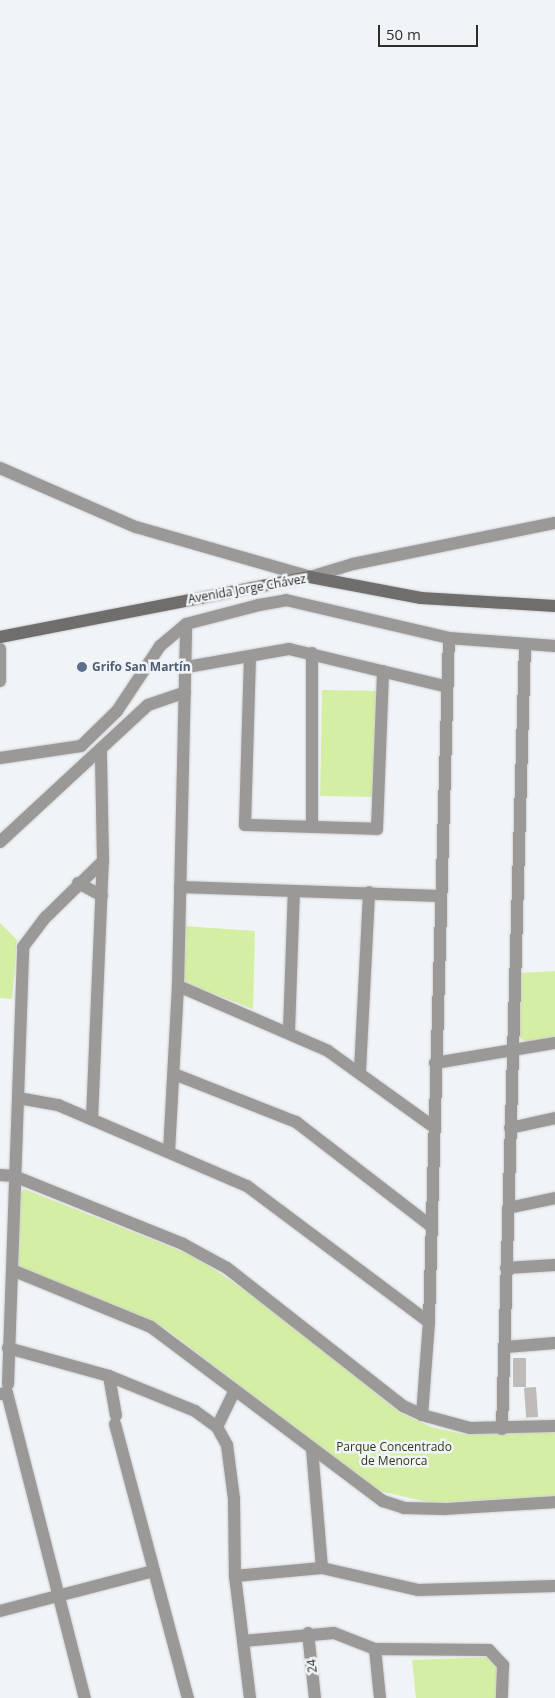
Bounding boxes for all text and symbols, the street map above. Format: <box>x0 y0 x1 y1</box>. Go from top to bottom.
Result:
scale bar <box>380 15 480 47</box>
text: 50 m <box>386 24 421 44</box>
street label: Avenida Jorge Chávez <box>187 572 307 606</box>
place label: Grifo San Martín <box>92 660 191 674</box>
marker: Grifo San Martín <box>76 661 88 673</box>
park label: Parque Concentrado de Menorca <box>336 1440 452 1468</box>
street label: 24 <box>304 1658 320 1674</box>

